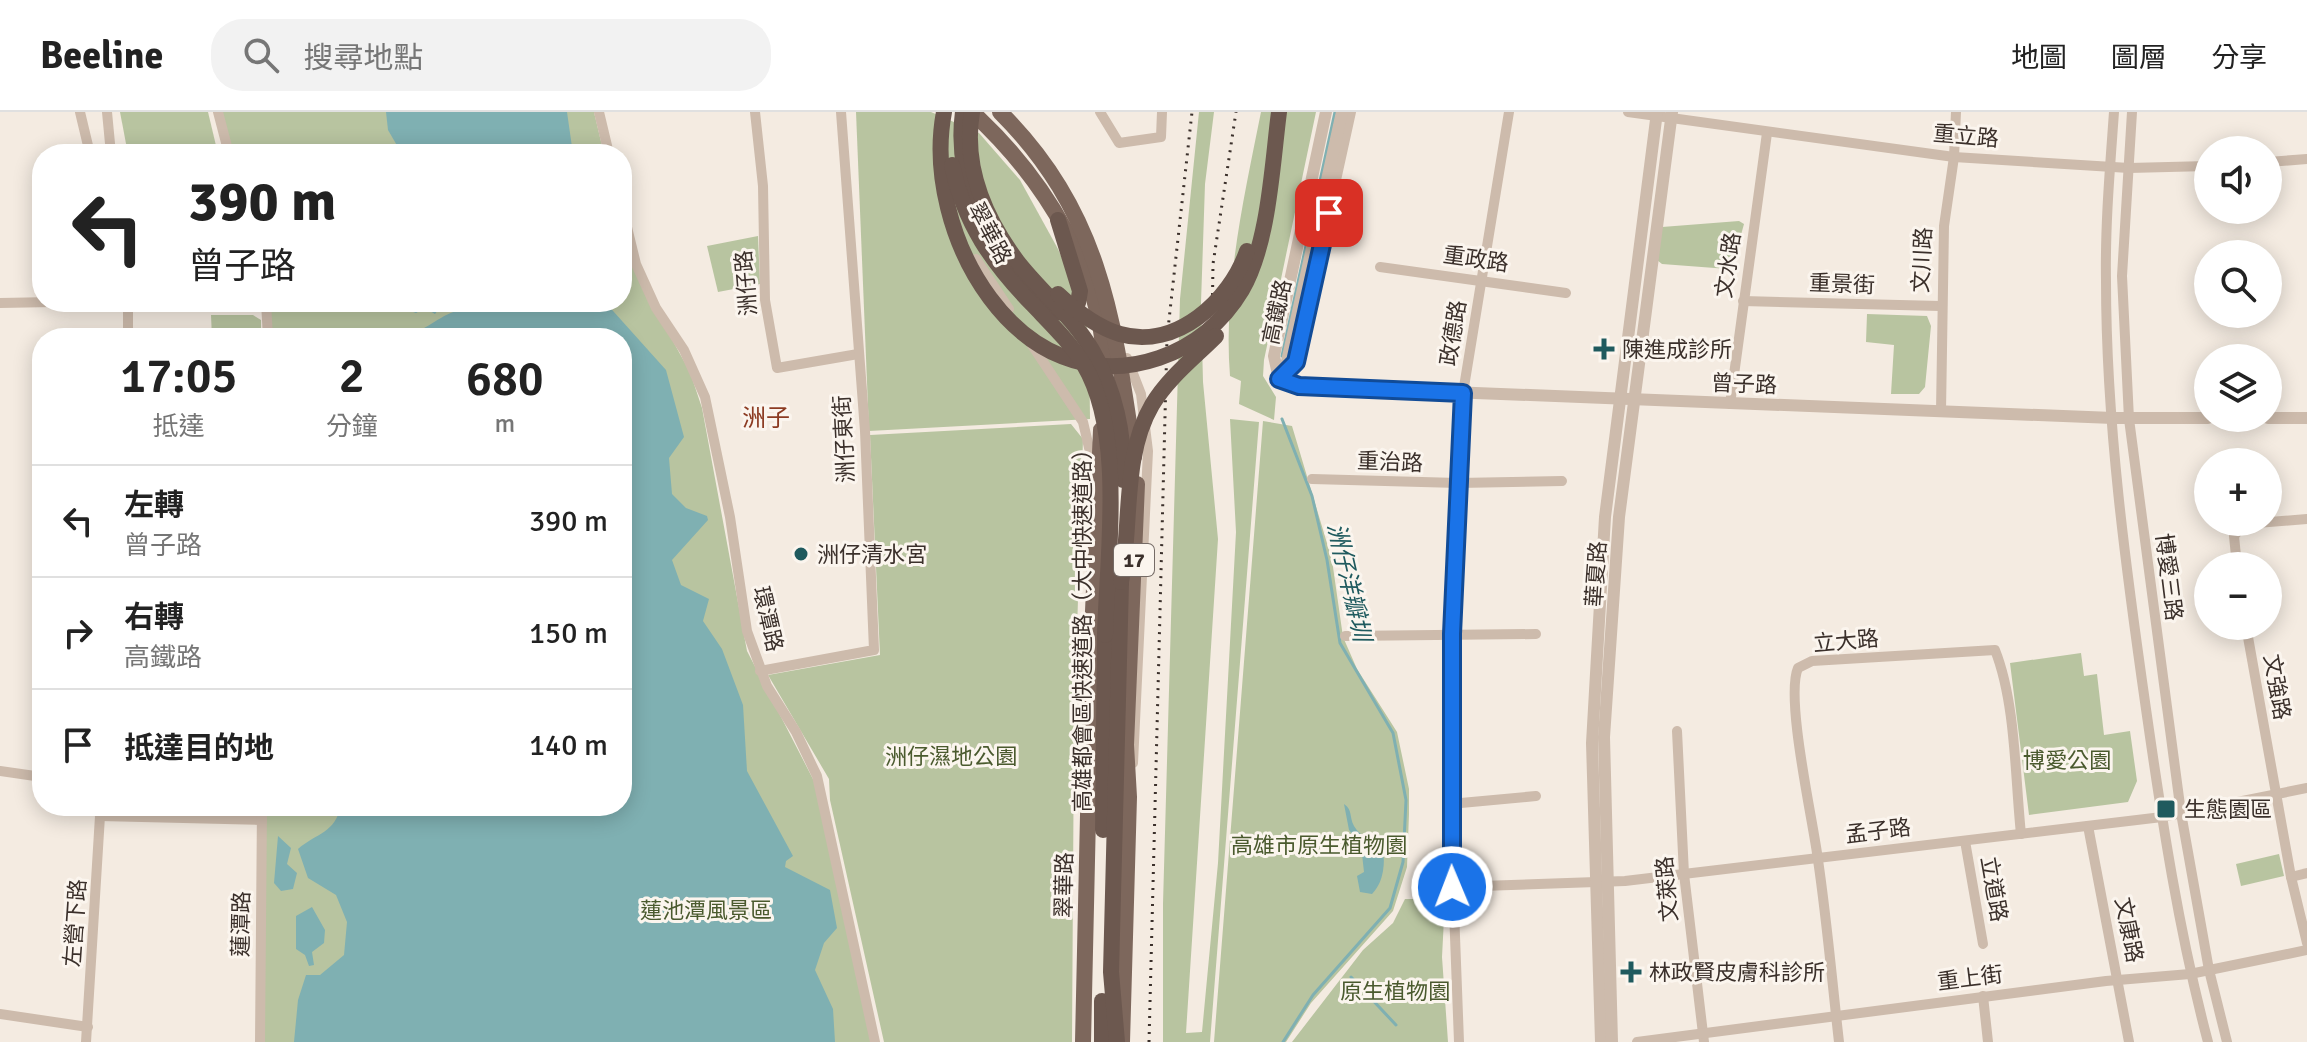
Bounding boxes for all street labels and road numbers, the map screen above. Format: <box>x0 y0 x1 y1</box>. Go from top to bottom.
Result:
street label: 重立路 <box>1932 120 2000 152</box>
street label: 翠華路 <box>963 198 1017 268</box>
street label: 文川路 <box>1907 226 1937 294</box>
street label: 文水路 <box>1710 230 1746 300</box>
street label: 重政路 <box>1441 241 1511 277</box>
street label: 洲仔路 <box>730 249 762 317</box>
street label: 重景街 <box>1809 269 1875 299</box>
street label: 高鐵路 <box>1257 277 1297 347</box>
street label: 政德路 <box>1435 298 1471 368</box>
street label: 曾子路 <box>1711 369 1777 399</box>
street label: 洲仔東街 <box>828 394 860 484</box>
street label: 高雄都會區快速道路（大中快速道路） <box>1069 438 1096 812</box>
street label: 重治路 <box>1357 447 1423 477</box>
street label: 博愛三路 <box>2150 532 2188 622</box>
street label: 華夏路 <box>1580 540 1612 608</box>
road number: 17 <box>1114 544 1154 576</box>
street label: 環潭路 <box>747 584 789 654</box>
street label: 立大路 <box>1812 625 1880 657</box>
street label: 文強路 <box>2258 652 2296 722</box>
street label: 孟子路 <box>1844 814 1912 848</box>
street label: 翠華路 <box>1050 852 1078 918</box>
street label: 立道路 <box>1975 854 2013 924</box>
street label: 文萊路 <box>1651 855 1683 923</box>
street label: 左營下路 <box>58 878 92 968</box>
street label: 蓮潭路 <box>227 891 255 957</box>
street label: 文康路 <box>2109 895 2149 965</box>
street label: 重上街 <box>1936 961 2004 995</box>

